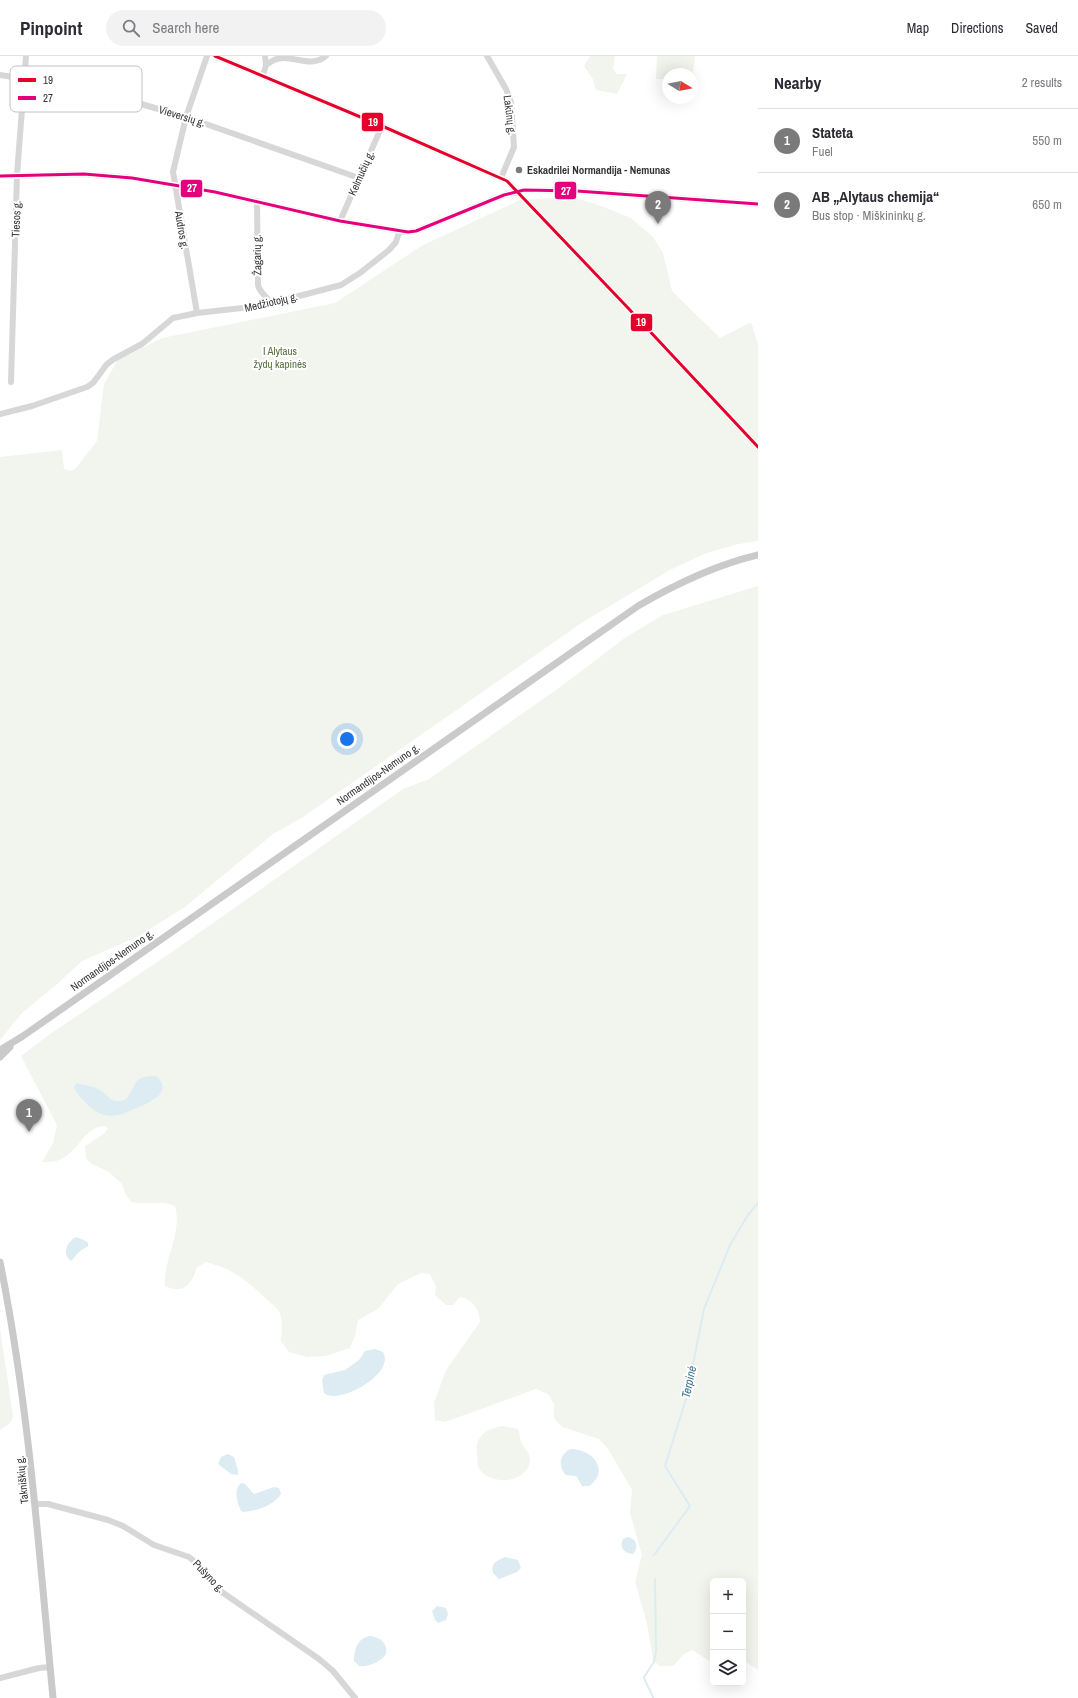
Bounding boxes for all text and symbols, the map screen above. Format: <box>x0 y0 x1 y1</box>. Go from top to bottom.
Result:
search box <box>106 10 386 46</box>
text: Pinpoint <box>20 15 82 41</box>
icon: search <box>120 17 142 39</box>
text: Search here <box>152 17 219 38</box>
text: Map <box>907 19 929 37</box>
text: Directions <box>951 19 1003 37</box>
text: Saved <box>1025 19 1058 37</box>
legend <box>10 66 142 112</box>
north arrow <box>662 68 698 104</box>
text: Nearby <box>774 71 821 94</box>
text: 19 <box>43 73 53 87</box>
text: 2 results <box>1022 74 1062 91</box>
text: 27 <box>43 91 53 105</box>
street label: Lakūnų g. <box>501 94 519 136</box>
street label: Vieversių g. <box>157 102 207 130</box>
line badge: 19 <box>361 112 384 132</box>
text: 19 <box>368 115 378 129</box>
text: Stateta <box>812 122 853 143</box>
text: 1 <box>784 132 790 149</box>
text: 550 m <box>1032 132 1062 149</box>
text: Fuel <box>812 143 833 160</box>
street label: Kelmučių g. <box>345 148 377 198</box>
place label: Eskadrilei Normandija - Nemunas <box>527 163 670 177</box>
marker: Eskadrilei Normandija - Nemunas <box>514 165 524 175</box>
line badge: 27 <box>180 179 203 198</box>
text: 27 <box>187 181 197 195</box>
line badge: 27 <box>554 181 577 200</box>
text: 27 <box>561 184 571 198</box>
text: AB „Alytaus chemija“ <box>812 186 939 207</box>
pin: 2 <box>645 191 671 224</box>
text: 2 <box>784 196 790 213</box>
text: 650 m <box>1032 196 1062 213</box>
street label: Tiesos g. <box>8 200 24 238</box>
text: Bus stop · Miškininkų g. <box>812 207 926 224</box>
street label: Audros g. <box>172 209 192 250</box>
street label: Žagarių g. <box>250 234 264 276</box>
street label: Medžiotojų g. <box>243 289 299 315</box>
line badge: 19 <box>630 313 653 332</box>
text: 19 <box>636 315 646 329</box>
park label: I Alytaus žydų kapinės <box>253 344 307 371</box>
your location <box>337 729 357 749</box>
street label: Normandijos-Nemuno g. <box>334 740 422 808</box>
street label: Normandijos-Nemuno g. <box>68 926 156 994</box>
pin: 1 <box>16 1099 42 1132</box>
water label: Terpinė <box>678 1364 700 1400</box>
street label: Takniškių g. <box>13 1455 31 1505</box>
street label: Pušyno g. <box>190 1557 228 1595</box>
map controls <box>710 1578 746 1686</box>
button: + <box>710 1578 746 1614</box>
button: − <box>710 1614 746 1650</box>
button: layers <box>710 1650 746 1686</box>

